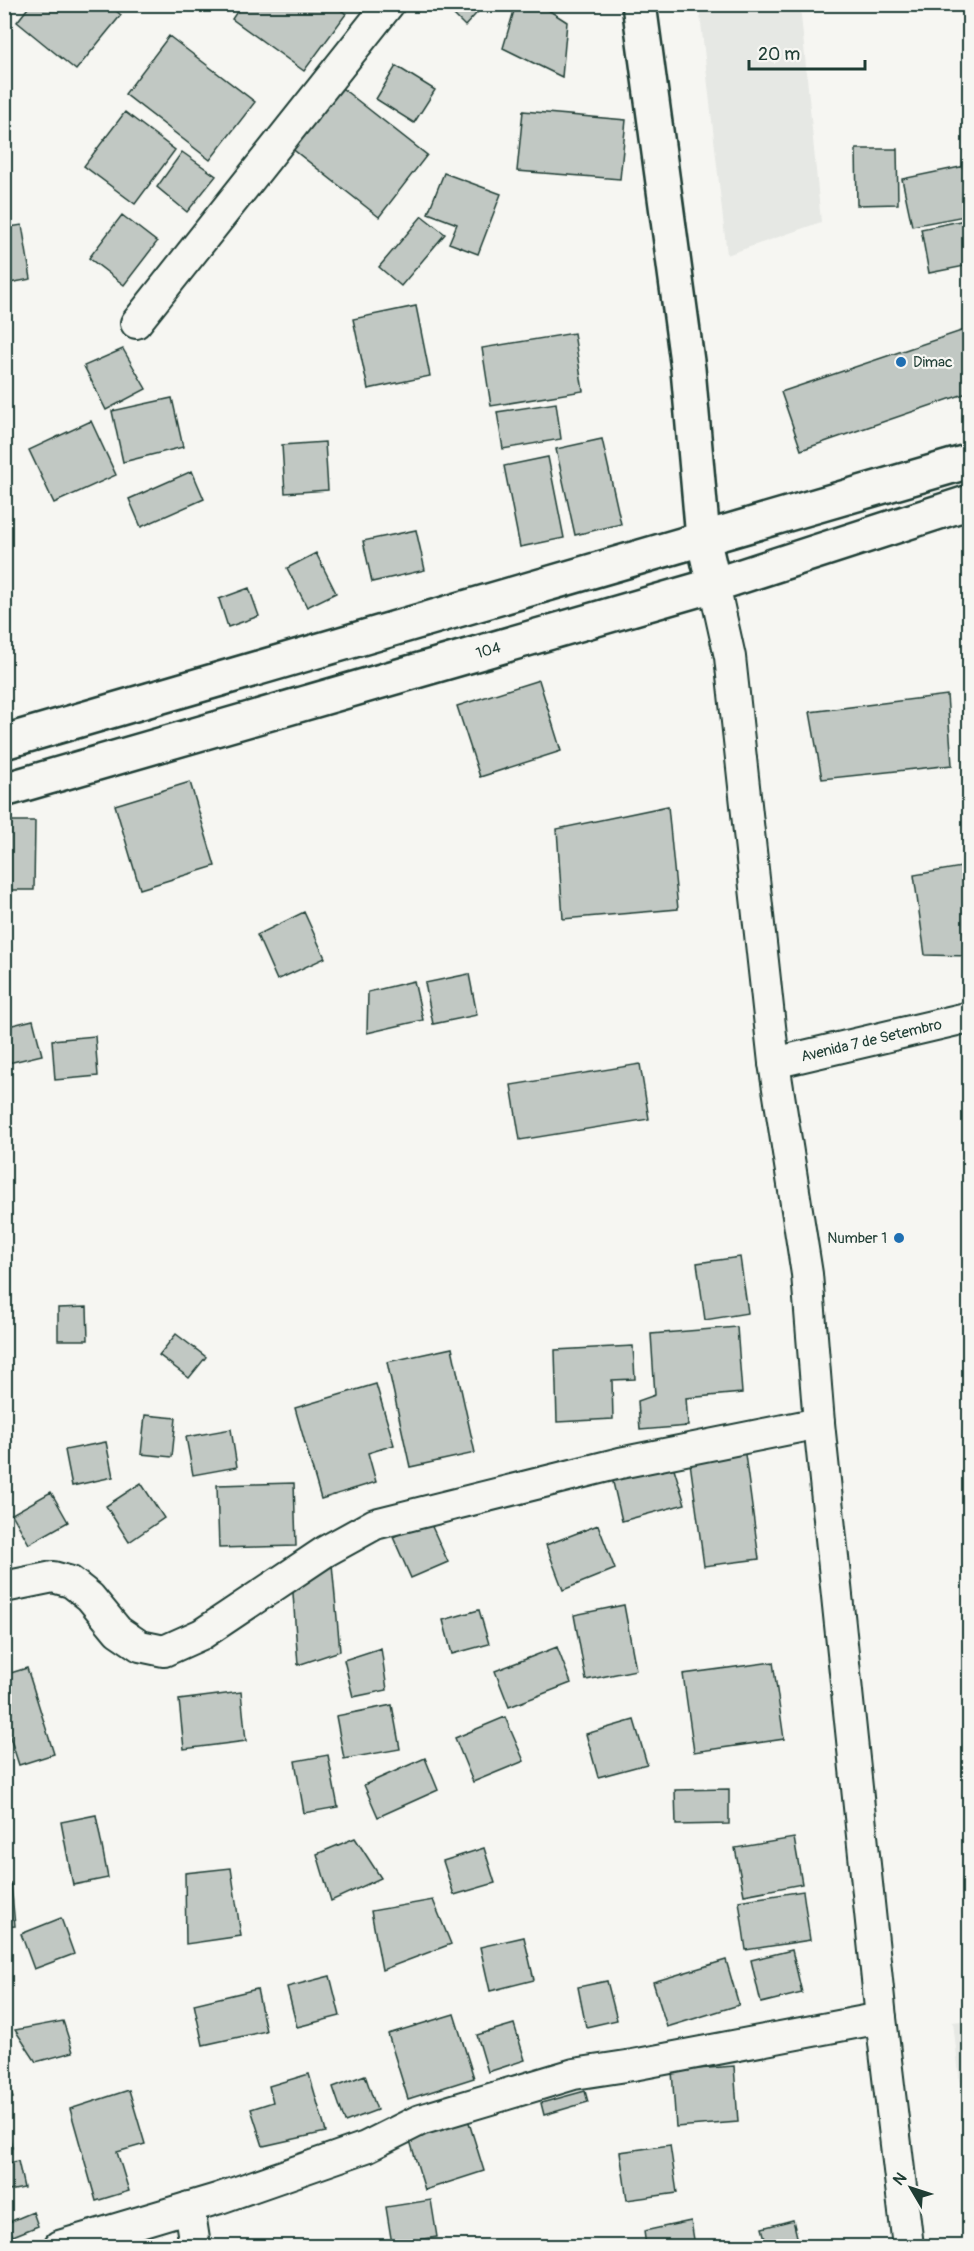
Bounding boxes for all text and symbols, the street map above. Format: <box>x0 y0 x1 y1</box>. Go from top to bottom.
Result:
scale bar <box>749 33 864 71</box>
text: 20 m <box>758 43 800 66</box>
place label: Dimac <box>913 353 953 372</box>
marker: Dimac <box>894 355 908 369</box>
street label: 104 <box>474 638 503 663</box>
street label: Avenida 7 de Setembro <box>799 1015 944 1066</box>
place label: Number 1 <box>827 1229 887 1248</box>
marker: Number 1 <box>892 1231 906 1245</box>
north arrow <box>881 2158 941 2218</box>
text: N <box>889 2169 911 2190</box>

